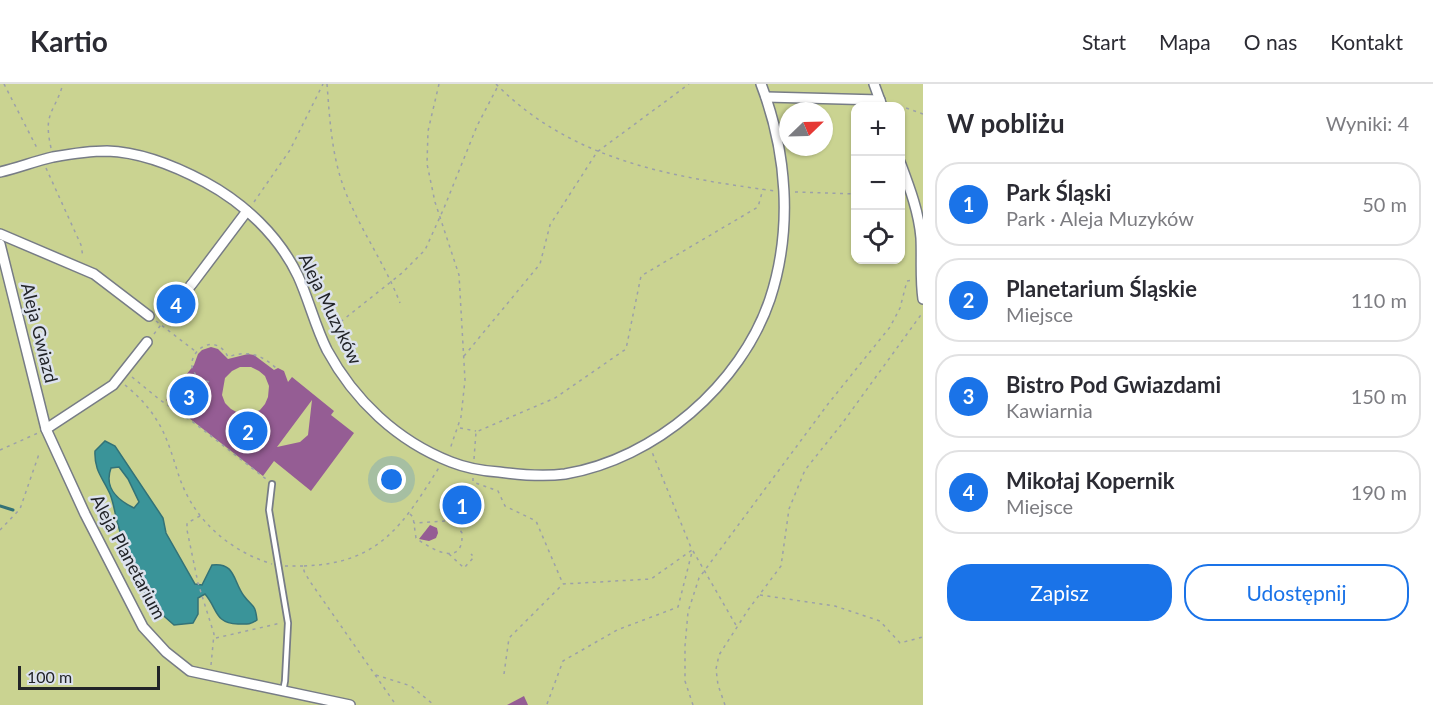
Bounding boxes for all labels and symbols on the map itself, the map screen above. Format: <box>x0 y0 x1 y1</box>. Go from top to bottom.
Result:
north arrow <box>779 102 833 156</box>
street label: Aleja Muzyków <box>295 250 367 368</box>
street label: Aleja Gwiazd <box>17 281 63 385</box>
pin: 4 <box>156 282 195 326</box>
pin: 3 <box>170 374 208 418</box>
pin: 2 <box>228 408 268 454</box>
your location <box>377 465 406 494</box>
pin: 1 <box>442 482 482 528</box>
street label: Aleja Planetarium <box>87 490 171 623</box>
scale bar <box>18 663 160 690</box>

